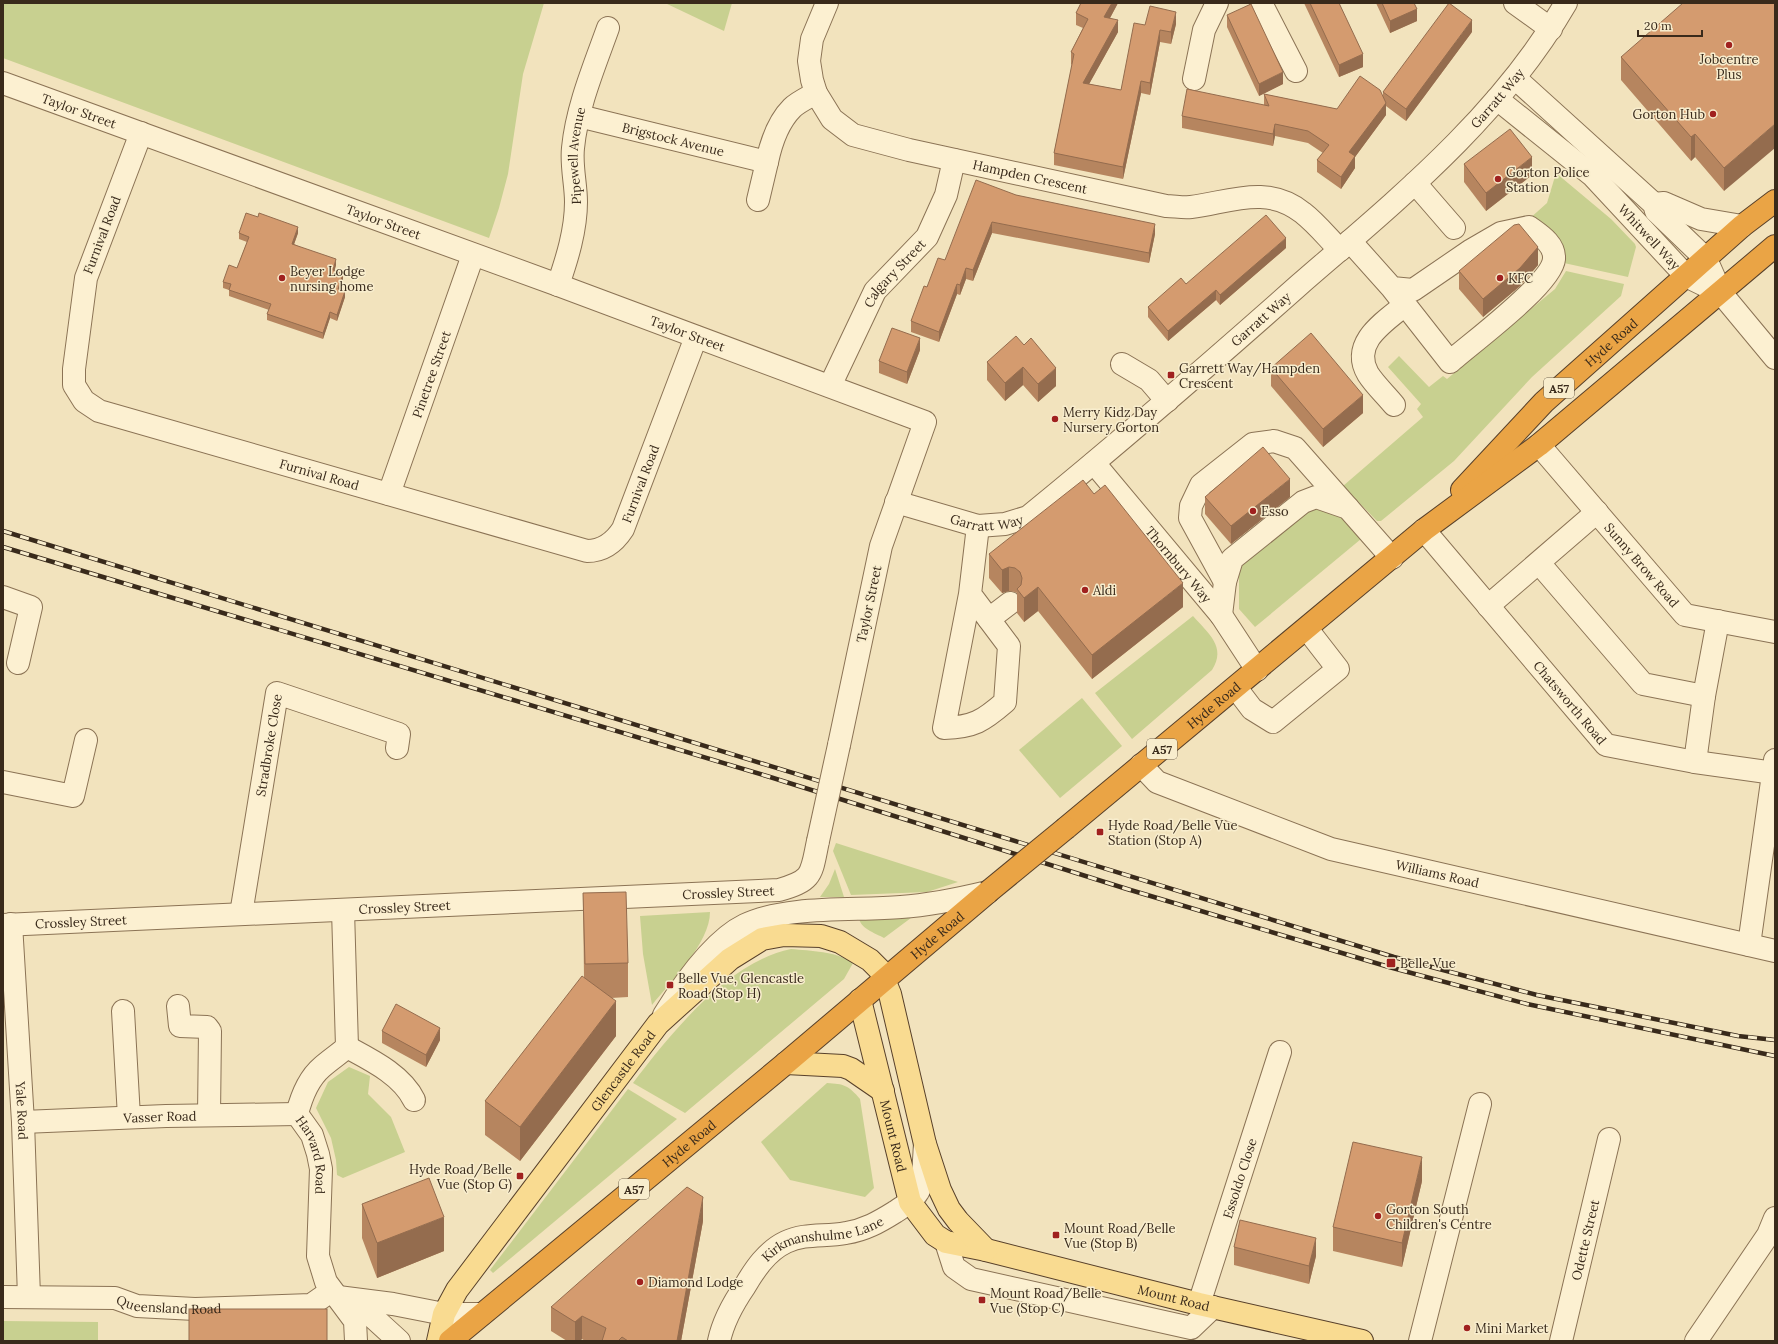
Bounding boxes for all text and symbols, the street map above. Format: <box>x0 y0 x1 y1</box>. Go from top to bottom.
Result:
scale bar <box>1638 12 1702 38</box>
text: 20 m <box>1644 18 1672 33</box>
marker: Jobcentre Plus <box>1724 40 1734 50</box>
place label: Jobcentre Plus <box>1698 51 1759 83</box>
street label: Garratt Way <box>1467 64 1528 132</box>
street label: Taylor Street <box>39 89 119 132</box>
street label: Pipewell Avenue <box>564 105 589 205</box>
place label: Gorton Hub <box>1633 106 1705 123</box>
marker: Gorton Hub <box>1708 109 1718 119</box>
street label: Brigstock Avenue <box>620 118 726 160</box>
street label: Hampden Crescent <box>971 156 1089 197</box>
place label: Gorton Police Station <box>1506 164 1590 196</box>
marker: Gorton Police Station <box>1493 174 1503 184</box>
street label: Furnival Road <box>79 193 125 276</box>
street label: Taylor Street <box>344 200 423 243</box>
street label: Whitwell Way <box>1615 200 1684 273</box>
street label: Calgary Street <box>860 235 929 310</box>
place label: Beyer Lodge nursing home <box>290 263 374 295</box>
place label: KFC <box>1508 270 1533 287</box>
marker: Beyer Lodge nursing home <box>277 273 287 283</box>
marker: KFC <box>1495 273 1505 283</box>
street label: Garratt Way <box>1227 288 1294 350</box>
street label: Taylor Street <box>648 312 727 355</box>
street label: Hyde Road <box>1581 314 1641 370</box>
street label: Pinetree Street <box>408 328 454 420</box>
place label: Garrett Way/Hampden Crescent <box>1179 360 1320 392</box>
marker: Garrett Way/Hampden Crescent <box>1166 370 1176 380</box>
road number: A57 <box>1544 378 1574 398</box>
place label: Merry Kidz Day Nursery Gorton <box>1063 404 1159 436</box>
marker: Merry Kidz Day Nursery Gorton <box>1050 414 1060 424</box>
street label: Furnival Road <box>618 442 663 525</box>
street label: Furnival Road <box>277 455 361 494</box>
place label: Esso <box>1261 503 1289 520</box>
marker: Esso <box>1248 506 1258 516</box>
street label: Garratt Way <box>948 510 1025 535</box>
street label: Sunny Brow Road <box>1601 519 1683 611</box>
street label: Thornbury Way <box>1142 523 1216 606</box>
street label: Taylor Street <box>853 564 885 644</box>
place label: Aldi <box>1092 582 1116 599</box>
marker: Aldi <box>1080 585 1090 595</box>
street label: Chatsworth Road <box>1530 657 1610 748</box>
street label: Hyde Road <box>1183 678 1244 733</box>
street label: Stradbroke Close <box>252 693 285 798</box>
road number: A57 <box>1147 739 1177 759</box>
place label: Hyde Road/Belle Vue Station (Stop A) <box>1108 817 1238 849</box>
marker: Hyde Road/Belle Vue Station (Stop A) <box>1095 827 1105 837</box>
street label: Williams Road <box>1394 856 1481 891</box>
street label: Crossley Street <box>682 882 775 903</box>
street label: Crossley Street <box>358 896 451 917</box>
street label: Hyde Road <box>907 907 968 963</box>
street label: Crossley Street <box>35 911 127 932</box>
place label: Belle Vue <box>1400 955 1456 972</box>
marker: Belle Vue <box>1385 957 1397 969</box>
place label: Belle Vue, Glencastle Road (Stop H) <box>678 970 804 1002</box>
marker: Belle Vue, Glencastle Road (Stop H) <box>665 980 675 990</box>
street label: Glencastle Road <box>587 1026 659 1114</box>
street label: Yale Road <box>12 1080 32 1140</box>
street label: Mount Road <box>877 1098 911 1174</box>
street label: Vasser Road <box>122 1107 197 1126</box>
street label: Harvard Road <box>292 1112 330 1195</box>
street label: Hyde Road <box>658 1116 720 1171</box>
street label: Essoldo Close <box>1219 1136 1260 1221</box>
place label: Hyde Road/Belle Vue (Stop G) <box>409 1161 512 1193</box>
marker: Hyde Road/Belle Vue (Stop G) <box>515 1171 525 1181</box>
road number: A57 <box>619 1179 649 1199</box>
street label: Odette Street <box>1567 1198 1603 1282</box>
place label: Gorton South Children's Centre <box>1386 1201 1492 1233</box>
marker: Gorton South Children's Centre <box>1373 1211 1383 1221</box>
street label: Kirkmanshulme Lane <box>758 1212 886 1265</box>
place label: Mount Road/Belle Vue (Stop B) <box>1063 1220 1176 1252</box>
marker: Mount Road/Belle Vue (Stop B) <box>1051 1230 1061 1240</box>
place label: Diamond Lodge <box>648 1274 743 1291</box>
marker: Diamond Lodge <box>635 1277 645 1287</box>
street label: Mount Road <box>1136 1280 1212 1315</box>
place label: Mount Road/Belle Vue (Stop C) <box>989 1285 1102 1317</box>
street label: Queensland Road <box>114 1291 222 1318</box>
marker: Mount Road/Belle Vue (Stop C) <box>977 1295 987 1305</box>
place label: Mini Market <box>1475 1320 1549 1337</box>
marker: Mini Market <box>1462 1323 1472 1333</box>

